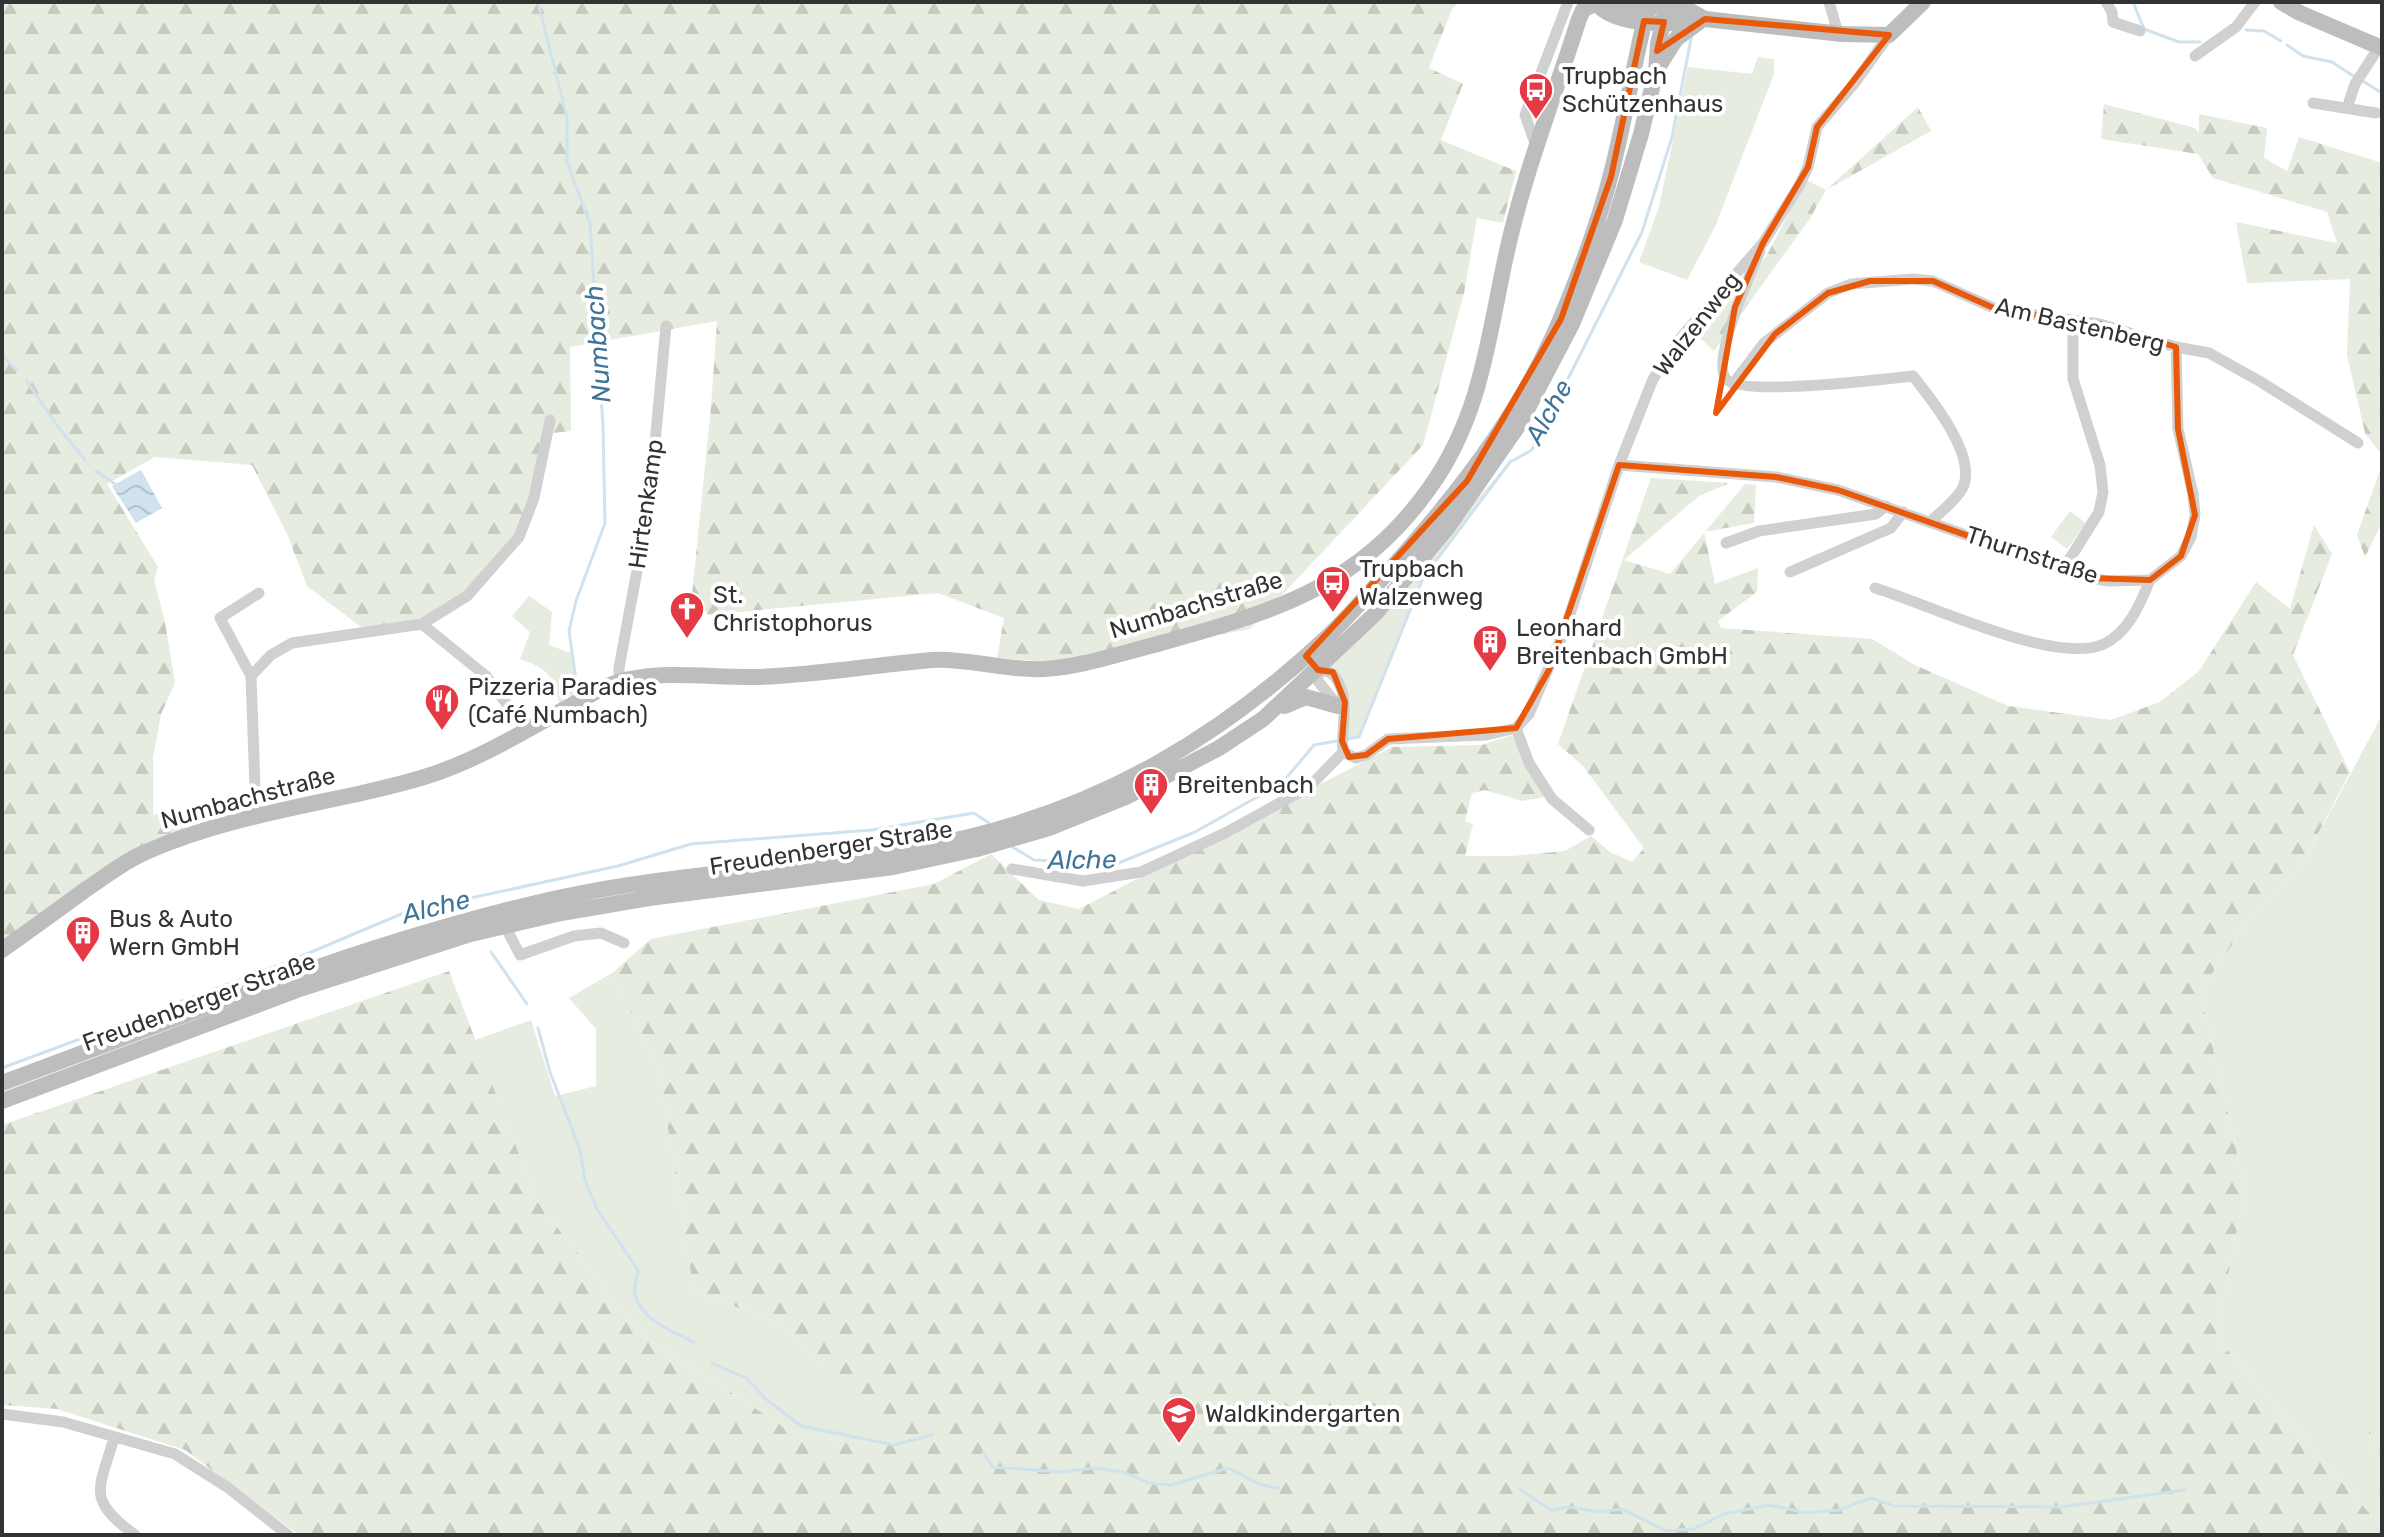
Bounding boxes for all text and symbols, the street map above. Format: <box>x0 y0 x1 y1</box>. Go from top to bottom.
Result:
place label: Trupbach Schützenhaus <box>1562 62 1723 118</box>
bus stop icon: Trupbach Schützenhaus <box>1517 71 1555 121</box>
street label: Walzenweg <box>1648 266 1746 382</box>
water label: Numbach <box>578 284 618 404</box>
street label: Am Bastenberg <box>1993 292 2167 358</box>
water label: Alche <box>1518 374 1579 451</box>
street label: Hirtenkamp <box>623 437 669 571</box>
street label: Thurnstraße <box>1962 520 2102 590</box>
place label: Trupbach Walzenweg <box>1359 555 1483 611</box>
bus stop icon: Trupbach Walzenweg <box>1314 564 1352 614</box>
street label: Numbachstraße <box>1106 565 1286 645</box>
place label: St. Christophorus <box>713 581 872 637</box>
church icon: St. Christophorus <box>668 590 706 640</box>
place label: Leonhard Breitenbach GmbH <box>1516 614 1728 670</box>
building icon: Leonhard Breitenbach GmbH <box>1471 623 1509 673</box>
place label: Pizzeria Paradies (Café Numbach) <box>468 673 657 729</box>
restaurant icon: Pizzeria Paradies (Café Numbach) <box>423 682 461 732</box>
street label: Numbachstraße <box>158 761 338 835</box>
building icon: Breitenbach <box>1132 766 1170 816</box>
place label: Breitenbach <box>1177 771 1314 799</box>
street label: Freudenberger Straße <box>708 815 954 881</box>
water label: Alche <box>1045 844 1117 876</box>
water label: Alche <box>397 884 473 931</box>
place label: Bus & Auto Wern GmbH <box>109 905 240 961</box>
building icon: Bus & Auto Wern GmbH <box>64 914 102 964</box>
street label: Freudenberger Straße <box>79 947 319 1057</box>
school or university icon: Waldkindergarten <box>1160 1395 1198 1445</box>
place label: Waldkindergarten <box>1205 1400 1400 1428</box>

